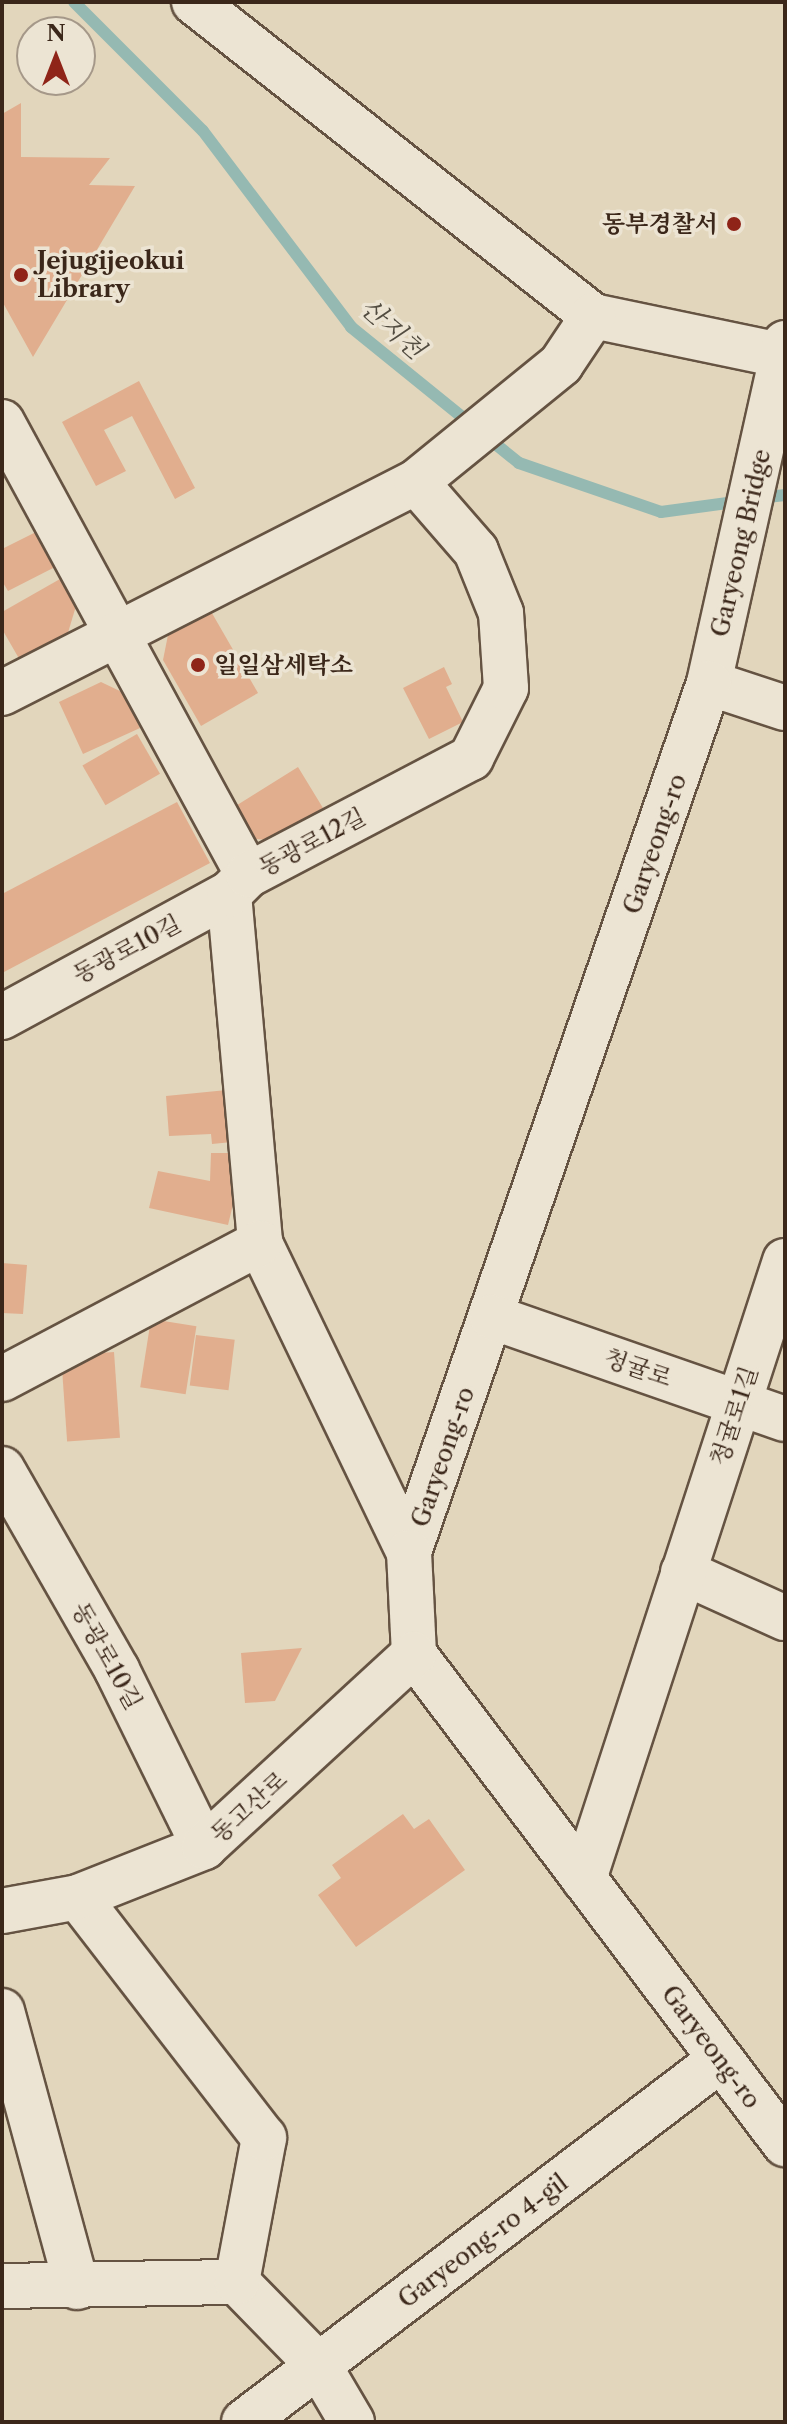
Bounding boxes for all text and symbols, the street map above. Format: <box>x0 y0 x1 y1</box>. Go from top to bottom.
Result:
north arrow <box>16 16 96 96</box>
text: N <box>46 20 66 47</box>
place label: 동부경찰서 <box>602 210 718 238</box>
marker: 동부경찰서 <box>725 215 743 233</box>
place label: Jejugijeokui Library <box>37 247 184 303</box>
marker: Jejugijeokui Library <box>12 266 30 284</box>
water label: 산지천 <box>354 292 430 366</box>
street label: Garyeong Bridge <box>705 446 777 640</box>
place label: 일일삼세탁소 <box>214 651 353 679</box>
marker: 일일삼세탁소 <box>189 656 207 674</box>
street label: Garyeong-ro <box>618 770 692 918</box>
street label: 동광로12길 <box>254 802 370 882</box>
street label: 동광로10길 <box>68 909 186 989</box>
street label: 청귤로 <box>600 1343 676 1393</box>
street label: 청귤로1길 <box>704 1363 764 1469</box>
street label: Garyeong-ro <box>406 1383 480 1531</box>
street label: 동광로10길 <box>66 1597 148 1715</box>
street label: 동고산로 <box>205 1765 293 1849</box>
street label: Garyeong-ro <box>656 1980 766 2114</box>
street label: Garyeong-ro 4-gil <box>393 2168 573 2314</box>

